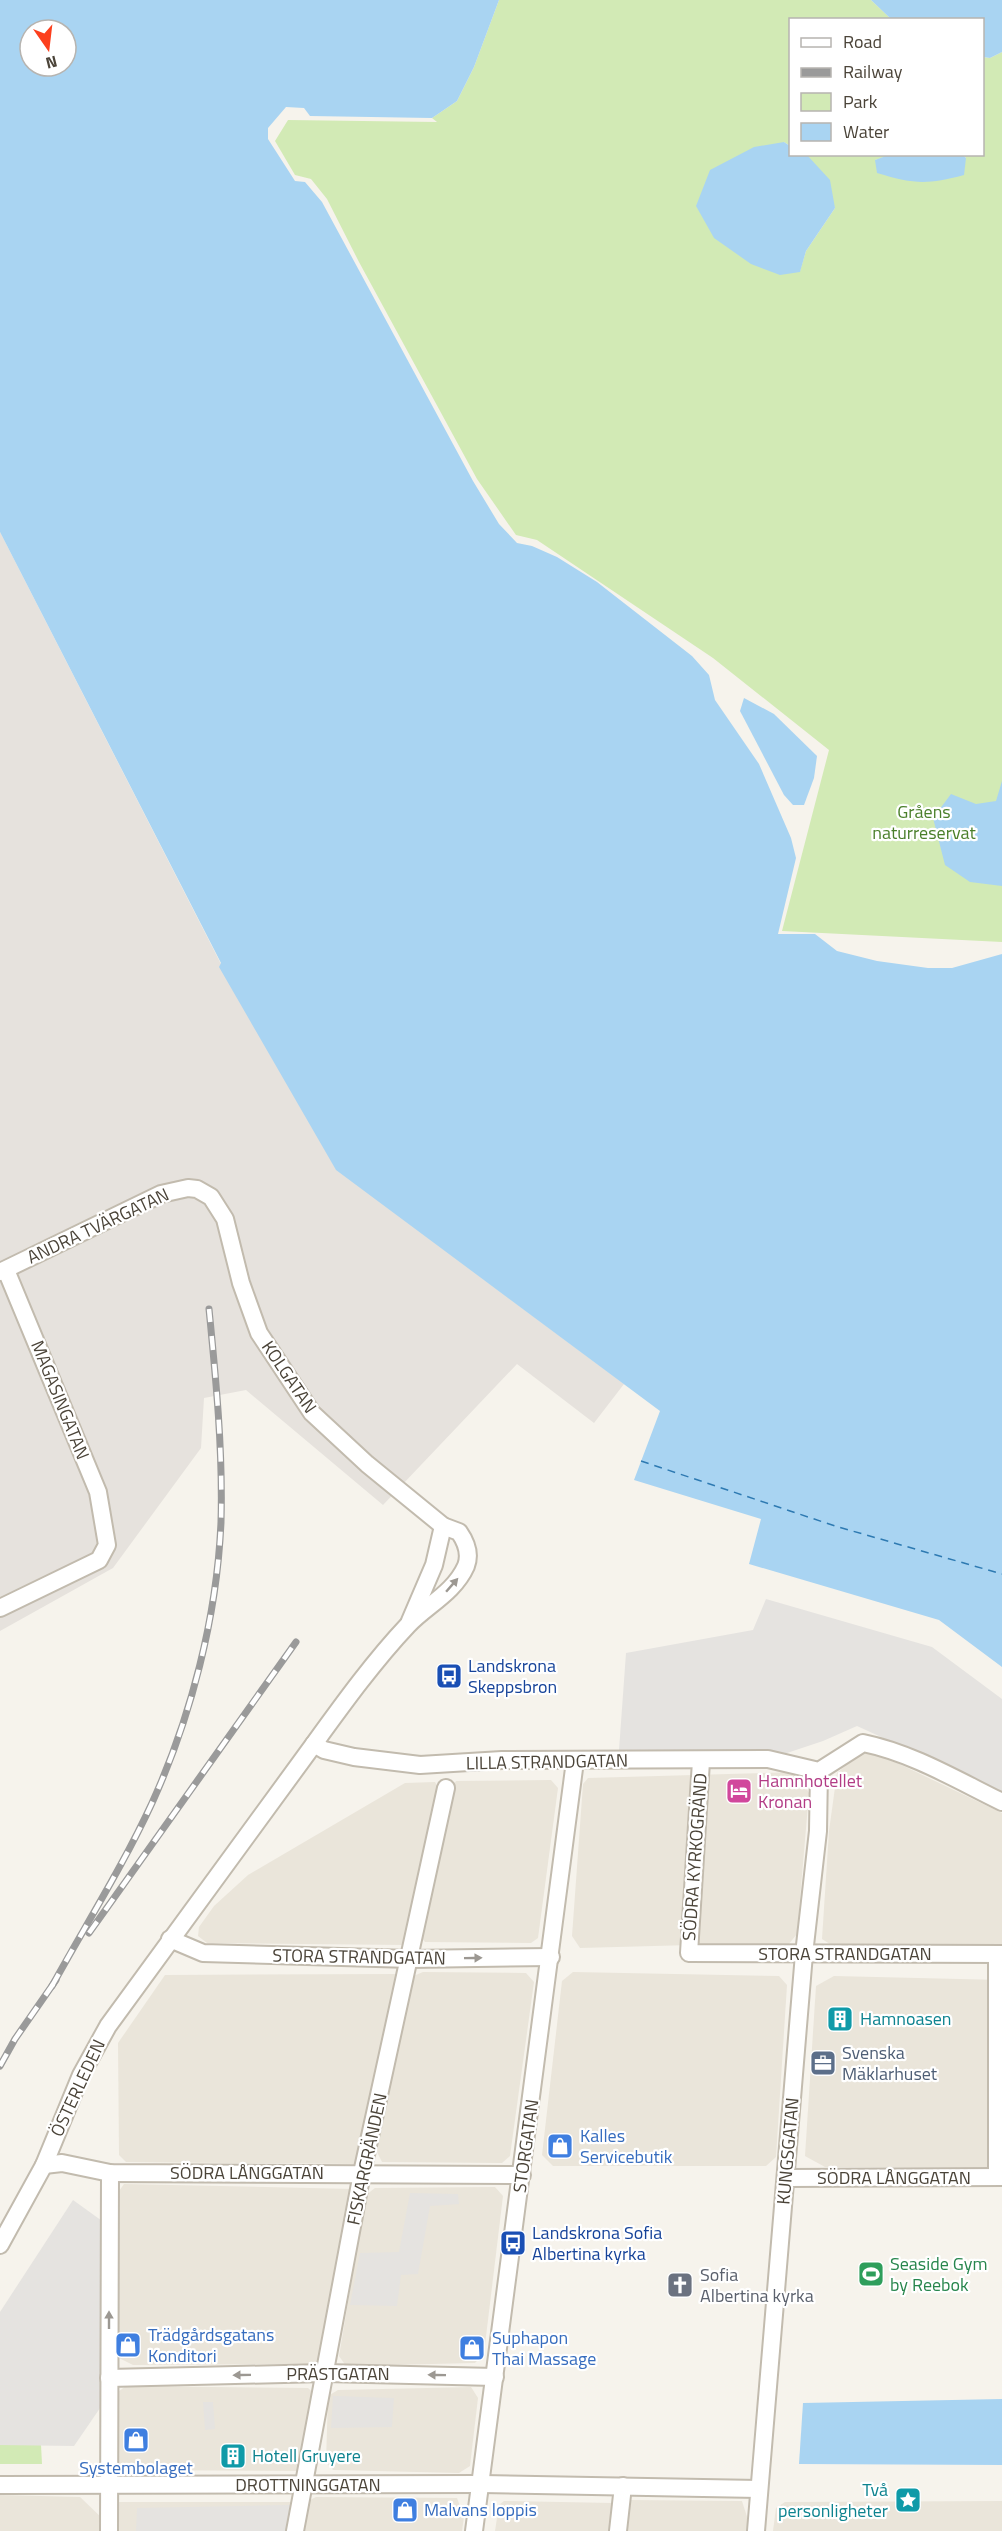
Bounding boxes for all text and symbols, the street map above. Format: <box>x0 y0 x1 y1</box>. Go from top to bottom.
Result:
north arrow <box>18 18 78 78</box>
legend <box>789 18 984 156</box>
text: Road <box>843 28 882 55</box>
text: N <box>43 50 60 76</box>
text: Railway <box>843 58 903 85</box>
text: Park <box>843 88 878 115</box>
text: Water <box>843 118 889 145</box>
park label: Gråens naturreservat <box>872 798 976 846</box>
street label: ANDRA TVÄRGATAN <box>22 1181 173 1270</box>
street label: KOLGATAN <box>255 1335 324 1418</box>
street label: MAGASINGATAN <box>24 1336 97 1463</box>
one-way arrow <box>445 1578 458 1593</box>
place label: Landskrona Skeppsbron <box>468 1652 557 1700</box>
bus stop icon: Landskrona Skeppsbron <box>434 1661 464 1691</box>
street label: LILLA STRANDGATAN <box>466 1747 628 1776</box>
place label: Hamnhotellet Kronan <box>758 1767 863 1815</box>
street label: SÖDRA KYRKOGRÄND <box>675 1772 714 1942</box>
hotel icon: Hamnhotellet Kronan <box>724 1776 754 1806</box>
street label: STORA STRANDGATAN <box>758 1940 932 1967</box>
street label: STORA STRANDGATAN <box>272 1941 446 1972</box>
one-way arrow <box>463 1954 482 1963</box>
building icon: Hamnoasen <box>825 2004 855 2034</box>
place label: Hamnoasen <box>860 2005 952 2032</box>
street label: ÖSTERLEDEN <box>43 2035 112 2141</box>
place label: Svenska Mäklarhuset <box>842 2039 938 2087</box>
office icon: Svenska Mäklarhuset <box>808 2048 838 2078</box>
street label: FISKARGRÄNDEN <box>339 2090 394 2227</box>
street label: KUNGSGATAN <box>769 2096 806 2206</box>
street label: STORGATAN <box>506 2097 545 2195</box>
place label: Kalles Servicebutik <box>580 2122 673 2170</box>
shop icon: Kalles Servicebutik <box>545 2131 575 2161</box>
street label: SÖDRA LÅNGGATAN <box>170 2159 324 2186</box>
street label: SÖDRA LÅNGGATAN <box>817 2164 971 2191</box>
place label: Landskrona Sofia Albertina kyrka <box>532 2219 662 2267</box>
bus stop icon: Landskrona Sofia Albertina kyrka <box>498 2228 528 2258</box>
place label: Seaside Gym by Reebok <box>890 2250 987 2298</box>
sports icon: Seaside Gym by Reebok <box>856 2259 886 2289</box>
place label: Sofia Albertina kyrka <box>700 2261 814 2309</box>
church icon: Sofia Albertina kyrka <box>665 2270 695 2300</box>
one-way arrow <box>104 2310 114 2329</box>
place label: Trädgårdsgatans Konditori <box>148 2321 274 2369</box>
place label: Suphapon Thai Massage <box>492 2324 596 2372</box>
shop icon: Trädgårdsgatans Konditori <box>113 2330 143 2360</box>
shop icon: Suphapon Thai Massage <box>457 2333 487 2363</box>
street label: PRÄSTGATAN <box>286 2360 390 2387</box>
one-way arrow <box>232 2370 251 2380</box>
one-way arrow <box>427 2371 446 2380</box>
shop icon: Systembolaget <box>121 2425 151 2455</box>
building icon: Hotell Gruyere <box>218 2441 248 2471</box>
place label: Hotell Gruyere <box>252 2442 361 2469</box>
place label: Systembolaget <box>79 2454 194 2481</box>
street label: DROTTNINGGATAN <box>235 2471 381 2498</box>
place label: Två personligheter <box>778 2476 888 2524</box>
place icon: Två personligheter <box>893 2485 923 2515</box>
shop icon: Malvans loppis <box>390 2495 420 2525</box>
place label: Malvans loppis <box>424 2496 537 2523</box>

